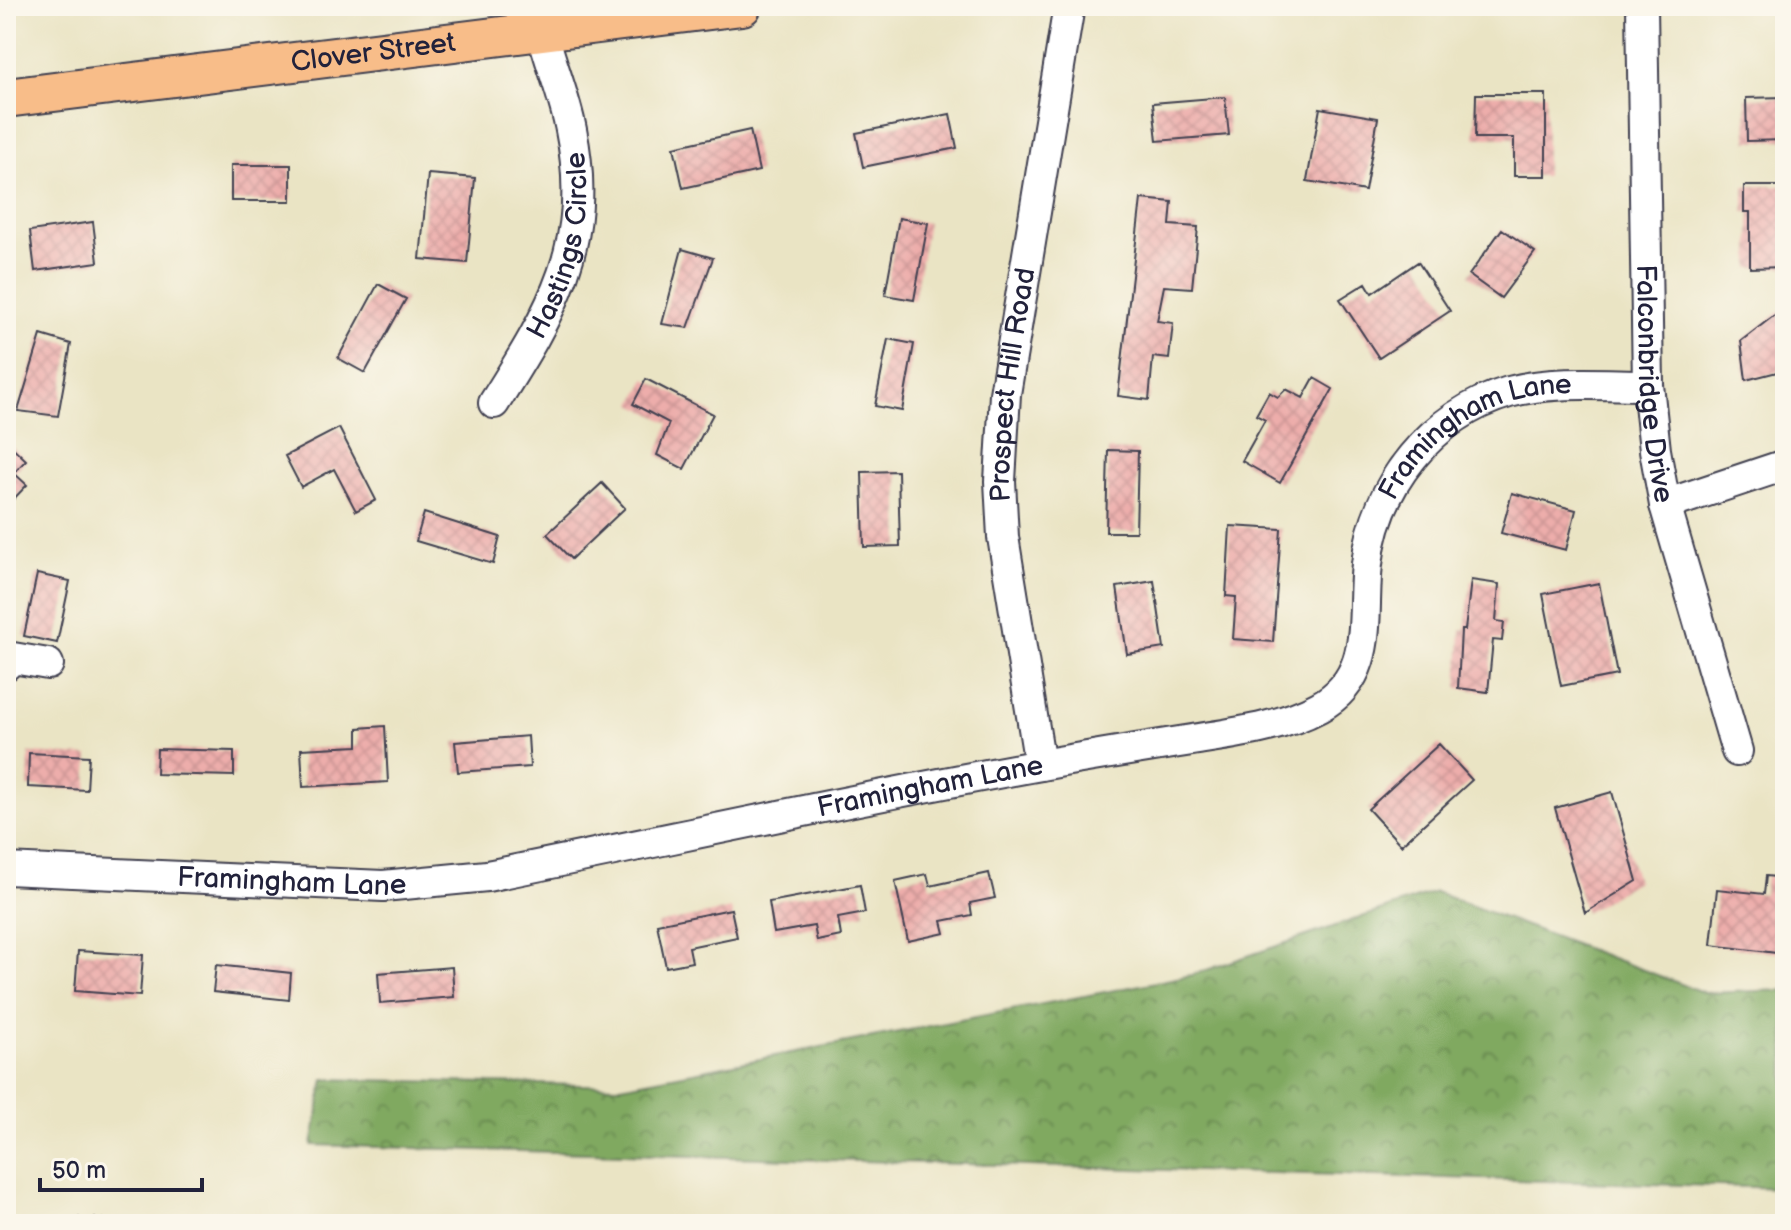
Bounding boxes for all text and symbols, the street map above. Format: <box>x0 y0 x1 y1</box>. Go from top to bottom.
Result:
street label: Clover Street <box>289 25 458 79</box>
street label: Hastings Circle <box>520 151 594 344</box>
street label: Falconbridge Drive <box>1630 264 1681 505</box>
street label: Prospect Hill Road <box>983 265 1042 503</box>
street label: Framingham Lane <box>1372 368 1572 505</box>
street label: Framingham Lane <box>814 748 1046 824</box>
street label: Framingham Lane <box>176 860 408 903</box>
scale bar <box>40 1142 202 1192</box>
text: 50 m <box>52 1156 106 1185</box>

